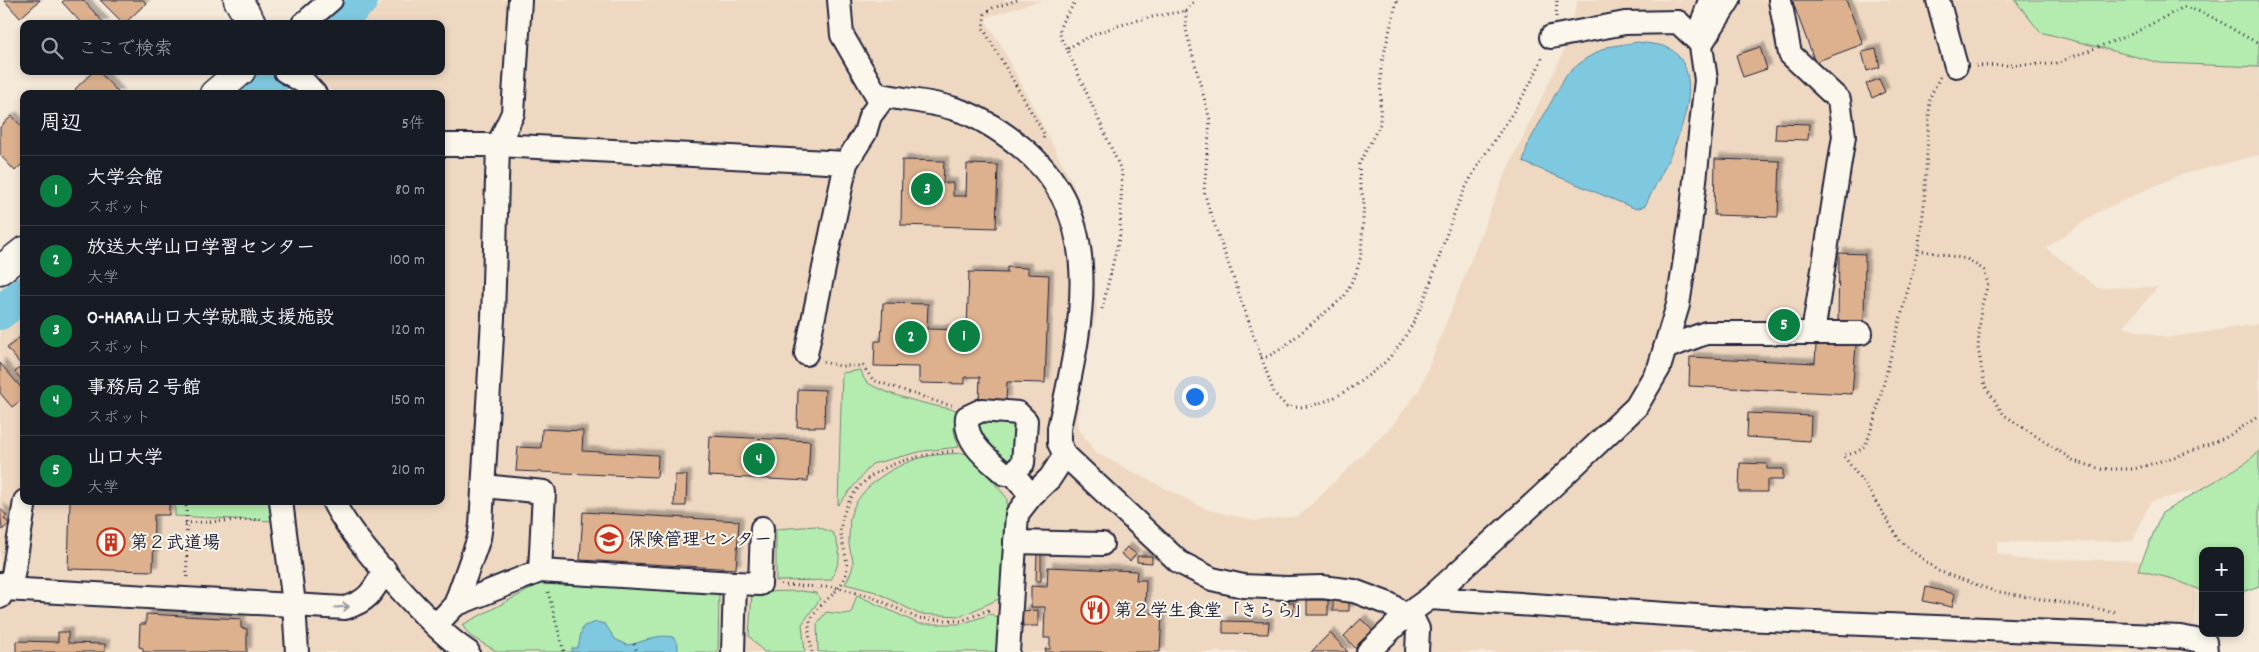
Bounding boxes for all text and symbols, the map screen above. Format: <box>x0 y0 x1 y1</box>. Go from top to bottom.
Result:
search box <box>20 20 445 75</box>
icon: search <box>38 34 66 62</box>
text: ここで検索 <box>78 37 173 64</box>
text: 周辺 <box>40 110 82 140</box>
text: 5件 <box>402 113 425 136</box>
text: 大学会館 <box>87 166 163 193</box>
pin: 3 <box>911 170 943 208</box>
text: 1 <box>54 179 58 202</box>
text: 80 m <box>395 179 425 202</box>
text: スポット <box>87 197 151 220</box>
text: 放送大学山口学習センター <box>87 236 315 263</box>
text: 2 <box>53 249 60 272</box>
text: 100 m <box>389 249 425 272</box>
text: 大学 <box>87 267 119 290</box>
text: O-HARA山口大学就職支援施設 <box>87 306 334 333</box>
pin: 5 <box>1768 306 1800 344</box>
pin: 1 <box>948 317 980 355</box>
pin: 2 <box>895 318 927 356</box>
text: 3 <box>52 319 60 342</box>
text: 120 m <box>391 319 425 342</box>
text: スポット <box>87 337 151 360</box>
text: 事務局２号館 <box>87 376 201 403</box>
your location <box>1182 384 1208 410</box>
text: 4 <box>53 389 59 412</box>
text: 150 m <box>391 389 425 412</box>
text: スポット <box>87 407 151 430</box>
pin: 4 <box>743 440 775 478</box>
text: 山口大学 <box>87 446 163 473</box>
text: 5 <box>52 459 60 482</box>
text: 210 m <box>391 459 425 482</box>
text: 大学 <box>87 477 119 500</box>
school or university icon: 保険管理センター <box>594 524 624 554</box>
building icon: 第２武道場 <box>96 527 126 557</box>
place label: 保険管理センター <box>628 529 772 554</box>
place label: 第２武道場 <box>130 532 220 557</box>
map controls <box>2199 547 2244 637</box>
button: + <box>2199 547 2244 592</box>
button: − <box>2199 592 2244 637</box>
restaurant icon: 第２学生食堂「きらら」 <box>1080 595 1110 625</box>
place label: 第２学生食堂「きらら」 <box>1114 600 1312 625</box>
one-way arrow <box>334 602 350 611</box>

